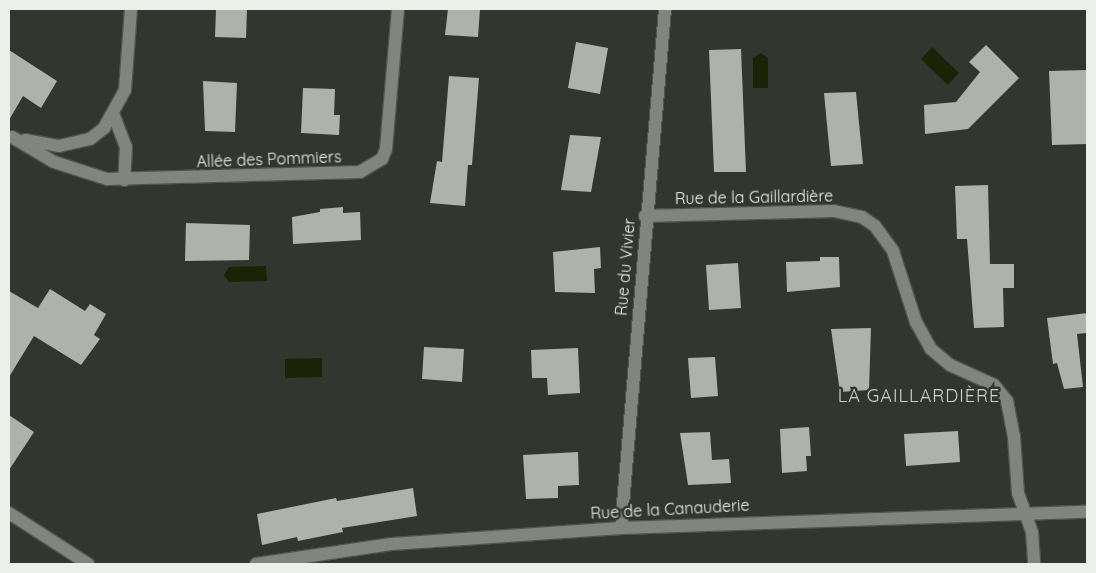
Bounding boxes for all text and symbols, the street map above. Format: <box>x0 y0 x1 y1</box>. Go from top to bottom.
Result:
street label: Allée des Pommiers <box>196 147 342 171</box>
street label: Rue de la Gaillardière <box>675 186 833 208</box>
street label: Rue du Vivier <box>611 218 639 316</box>
district label: LA GAILLARDIÈRE <box>836 385 1002 407</box>
street label: Rue de la Canauderie <box>590 495 750 523</box>

